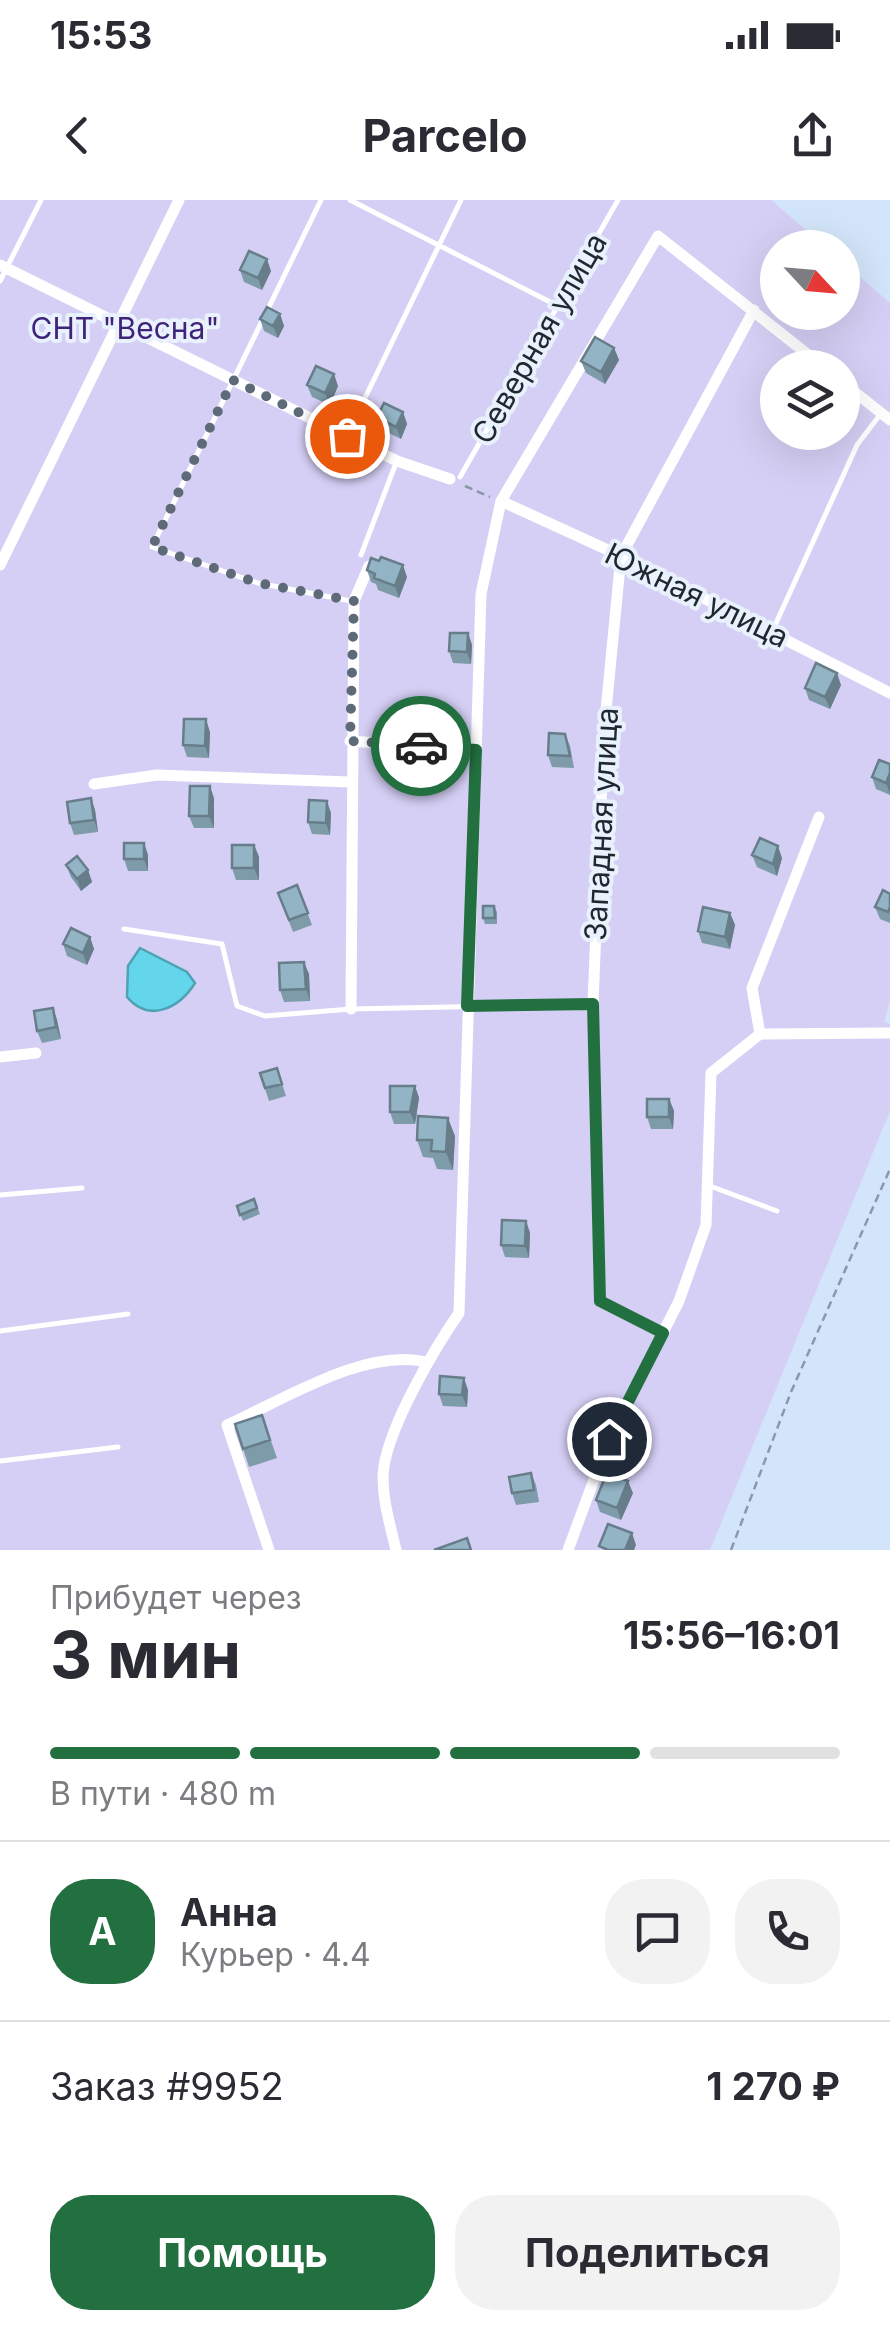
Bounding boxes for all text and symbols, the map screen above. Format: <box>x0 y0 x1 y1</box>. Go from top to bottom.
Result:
text: 15:53 <box>50 12 152 58</box>
icon: back <box>50 108 105 163</box>
text: Parcelo <box>362 108 528 163</box>
icon: share <box>785 108 840 163</box>
street label: Северная улица <box>464 226 614 450</box>
north arrow <box>760 230 860 330</box>
map controls <box>760 230 860 450</box>
park label: СНТ "Весна" <box>31 310 219 346</box>
button: layers <box>760 350 860 450</box>
pin <box>305 394 390 479</box>
icon: bag <box>320 409 375 464</box>
street label: Южная улица <box>599 535 795 655</box>
courier <box>371 696 471 796</box>
street label: Западная улица <box>577 706 625 942</box>
icon: car <box>394 719 449 774</box>
pin <box>567 1397 652 1482</box>
icon: home <box>582 1412 637 1467</box>
text: Прибудет через <box>50 1578 302 1617</box>
text: 15:56–16:01 <box>623 1612 840 1658</box>
text: 3 мин <box>50 1615 241 1694</box>
text: В пути · 480 m <box>50 1774 276 1813</box>
button: chat <box>605 1879 710 1984</box>
button: phone <box>735 1879 840 1984</box>
text: Анна <box>180 1889 278 1935</box>
text: А <box>88 1908 117 1954</box>
text: Курьер · 4.4 <box>180 1935 371 1974</box>
text: Заказ #9952 <box>50 2063 284 2109</box>
text: 1 270 ₽ <box>706 2063 840 2109</box>
button: Помощь <box>50 2195 435 2310</box>
button: Поделиться <box>455 2195 840 2310</box>

